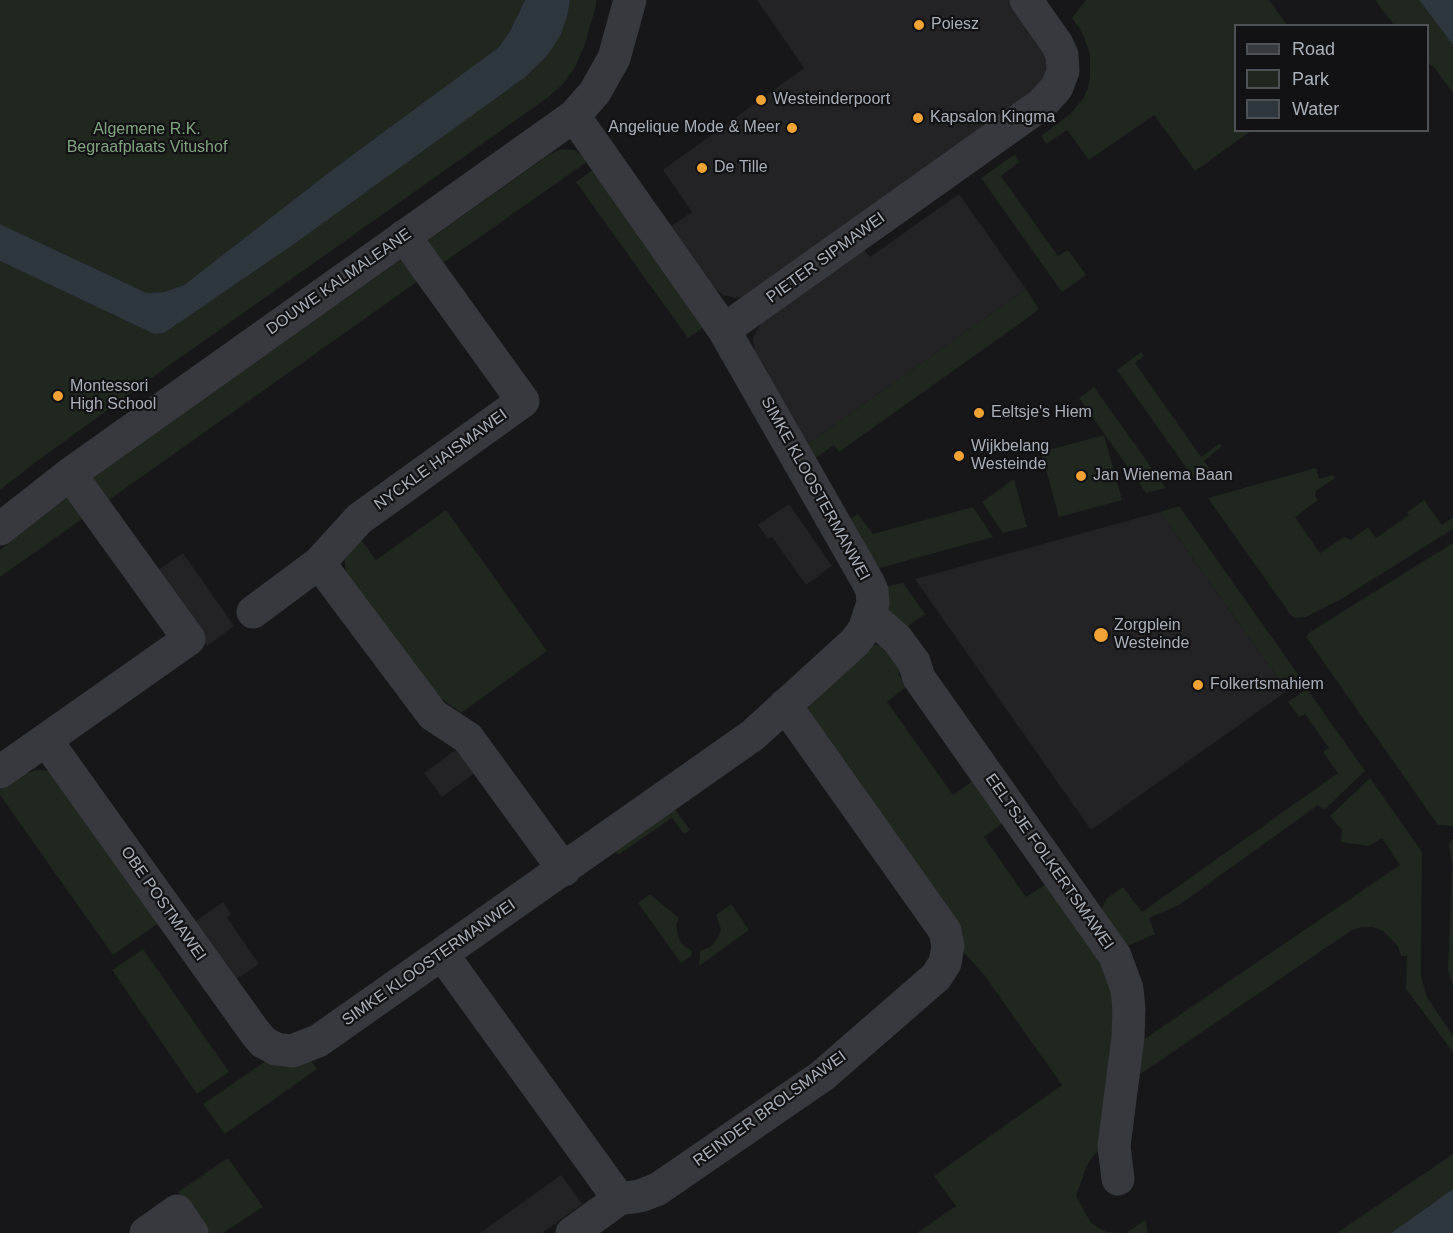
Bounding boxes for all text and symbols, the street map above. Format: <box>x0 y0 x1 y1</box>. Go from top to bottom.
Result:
place label: Poiesz <box>931 15 979 35</box>
marker: Poiesz <box>912 18 926 32</box>
legend <box>1234 24 1429 132</box>
text: Road <box>1292 39 1335 59</box>
text: Park <box>1292 69 1329 89</box>
place label: Westeinderpoort <box>773 90 890 110</box>
marker: Westeinderpoort <box>754 93 768 107</box>
text: Water <box>1292 99 1339 119</box>
place label: Kapsalon Kingma <box>930 108 1055 128</box>
marker: Kapsalon Kingma <box>911 111 925 125</box>
place label: Angelique Mode & Meer <box>608 118 780 138</box>
park label: Algemene R.K. Begraafplaats Vitushof <box>67 120 227 158</box>
marker: Angelique Mode & Meer <box>785 121 799 135</box>
place label: De Tille <box>714 158 768 178</box>
marker: De Tille <box>695 161 709 175</box>
street label: PIETER SIPMAWEI <box>763 209 889 307</box>
street label: DOUWE KALMALEANE <box>263 225 415 339</box>
place label: Montessori High School <box>70 377 156 415</box>
marker: Montessori High School <box>51 389 65 403</box>
street label: SIMKE KLOOSTERMANWEI <box>756 394 874 584</box>
place label: Eeltsje's Hiem <box>991 403 1092 423</box>
street label: NYCKLE HAISMAWEI <box>371 405 511 515</box>
marker: Eeltsje's Hiem <box>972 406 986 420</box>
place label: Wijkbelang Westeinde <box>971 437 1049 475</box>
marker: Wijkbelang Westeinde <box>952 449 966 463</box>
place label: Jan Wienema Baan <box>1093 466 1233 486</box>
marker: Jan Wienema Baan <box>1074 469 1088 483</box>
place label: Zorgplein Westeinde <box>1114 616 1189 654</box>
marker: Zorgplein Westeinde <box>1092 626 1110 644</box>
place label: Folkertsmahiem <box>1210 675 1324 695</box>
marker: Folkertsmahiem <box>1191 678 1205 692</box>
street label: EELTSJE FOLKERTSMAWEI <box>981 770 1117 954</box>
street label: OBE POSTMAWEI <box>116 843 210 965</box>
street label: SIMKE KLOOSTERMANWEI <box>339 896 519 1030</box>
street label: REINDER BROLSMAWEI <box>690 1047 850 1171</box>

